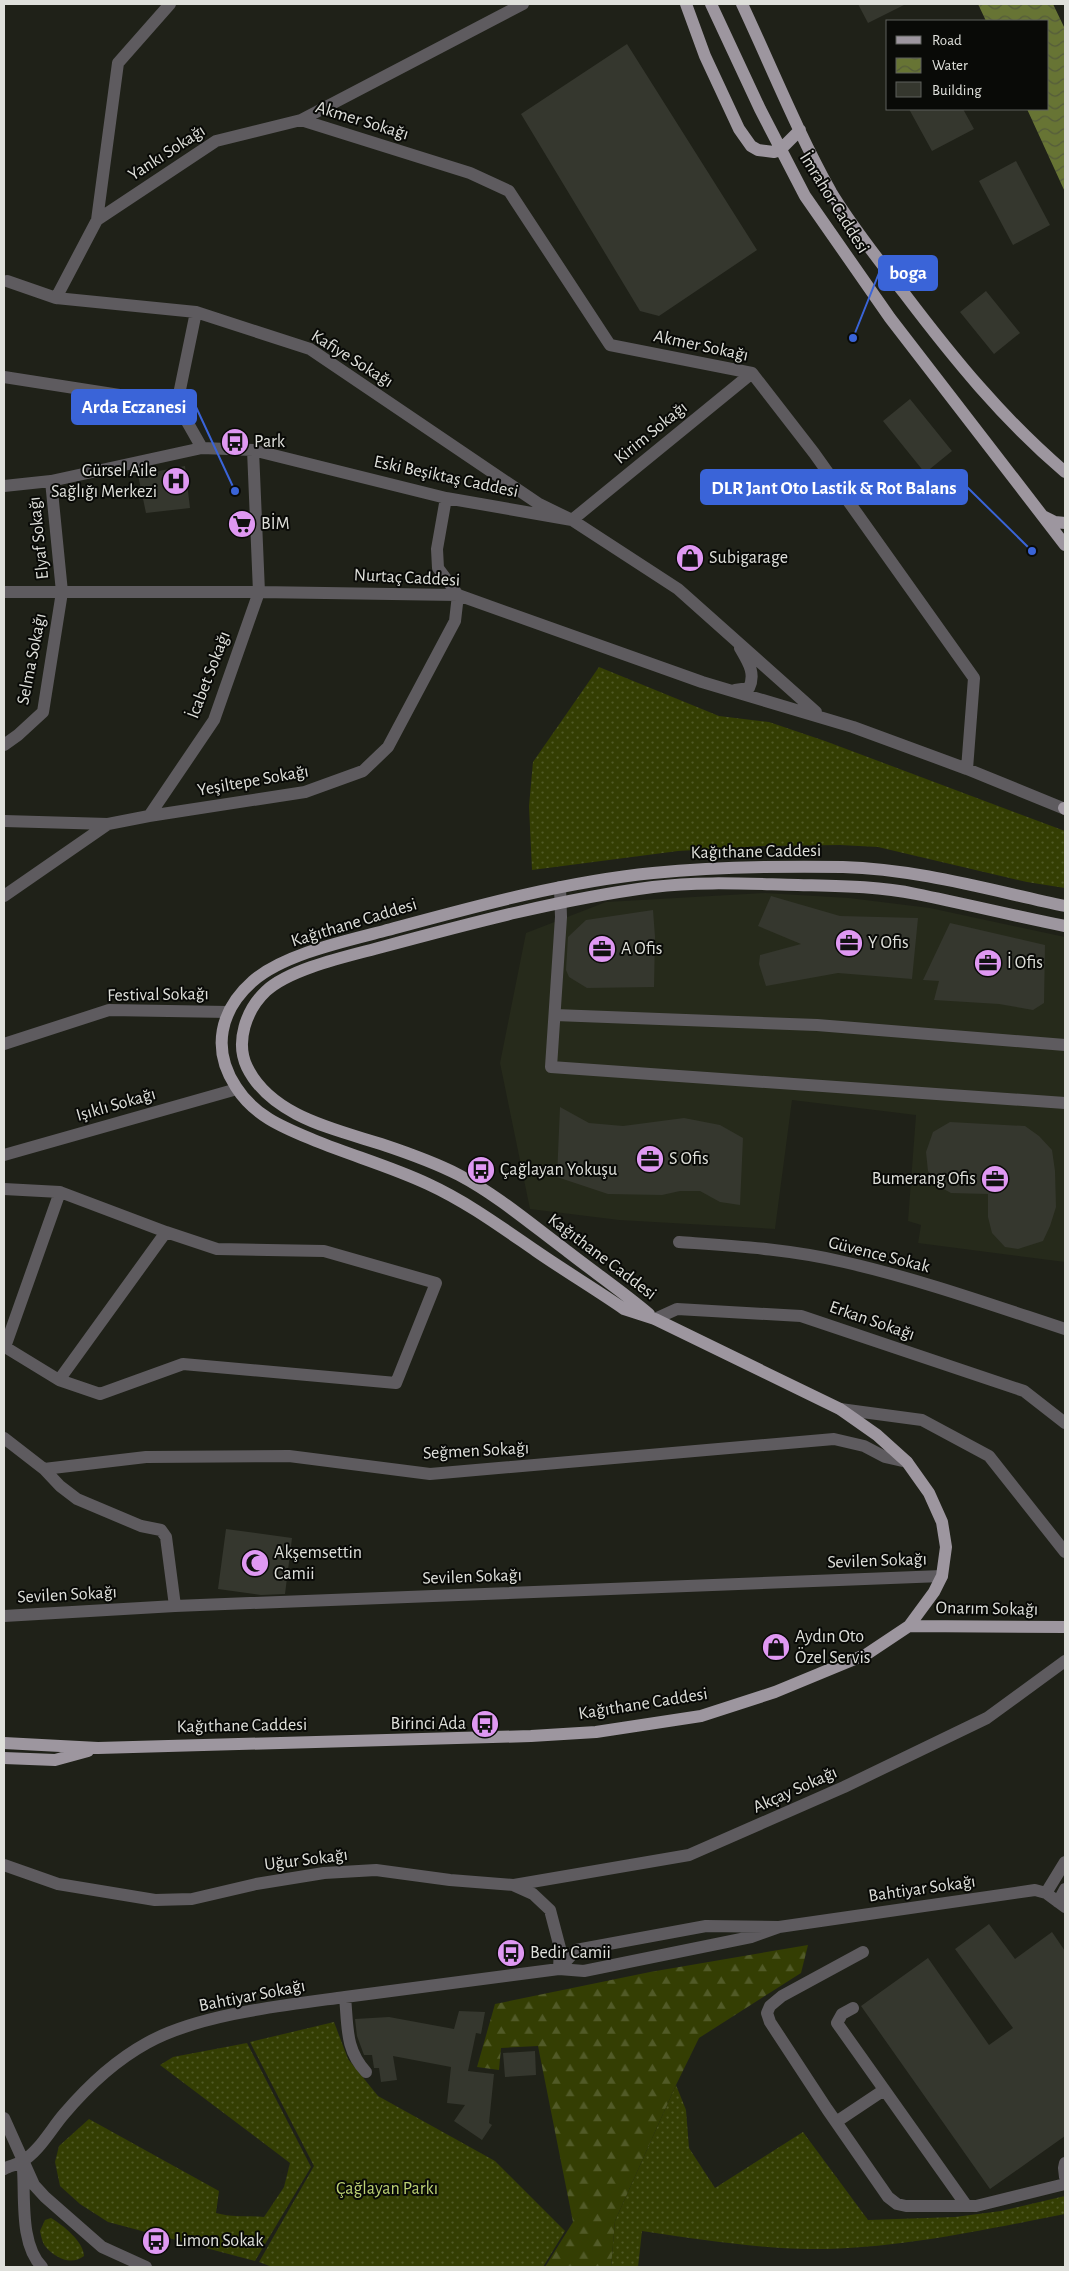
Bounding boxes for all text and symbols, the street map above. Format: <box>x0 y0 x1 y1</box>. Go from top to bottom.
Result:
legend <box>886 20 1049 110</box>
text: Road <box>932 33 962 48</box>
text: Water <box>932 58 968 73</box>
text: Building <box>932 83 982 98</box>
street label: Akmer Sokağı <box>313 98 411 144</box>
street label: Yankı Sokağı <box>125 122 209 184</box>
street label: İmrahor Caddesi <box>796 148 874 257</box>
callout: boga <box>879 256 937 290</box>
text: boga <box>889 264 927 283</box>
street label: Kafiye Sokağı <box>308 327 396 391</box>
street label: Akmer Sokağı <box>652 327 750 365</box>
callout: Arda Eczanesi <box>72 390 196 424</box>
text: Arda Eczanesi <box>82 398 186 417</box>
street label: Kirim Sokağı <box>611 398 691 468</box>
bus stop icon: Park <box>220 427 250 457</box>
place label: Park <box>254 433 286 451</box>
street label: Eski Beşiktaş Caddesi <box>372 453 520 501</box>
place label: Gürsel Aile Sağlığı Merkezi <box>51 462 157 501</box>
hospital icon: Gürsel Aile Sağlığı Merkezi <box>161 466 191 496</box>
callout: DLR Jant Oto Lastik & Rot Balans <box>701 470 967 504</box>
text: DLR Jant Oto Lastik & Rot Balans <box>711 479 957 498</box>
street label: Elyaf Sokağı <box>26 496 52 580</box>
supermarket icon: BİM <box>227 509 257 539</box>
place label: BİM <box>261 513 290 533</box>
shop icon: Subigarage <box>675 543 705 573</box>
place label: Subigarage <box>709 549 788 567</box>
street label: Nurtaç Caddesi <box>353 566 461 590</box>
street label: Selma Sokağı <box>14 612 50 706</box>
street label: İcabet Sokağı <box>182 628 234 721</box>
street label: Yeşiltepe Sokağı <box>196 762 310 800</box>
street label: Kağıthane Caddesi <box>691 842 821 862</box>
street label: Kağıthane Caddesi <box>289 895 419 951</box>
office icon: Y Ofis <box>834 928 864 958</box>
office icon: A Ofis <box>587 934 617 964</box>
place label: Y Ofis <box>868 934 909 952</box>
place label: A Ofis <box>621 940 662 958</box>
office icon: İ Ofis <box>973 948 1003 978</box>
place label: İ Ofis <box>1007 952 1043 972</box>
street label: Festival Sokağı <box>107 985 209 1005</box>
street label: Işıklı Sokağı <box>74 1085 158 1125</box>
office icon: S Ofis <box>635 1144 665 1174</box>
place label: S Ofis <box>669 1150 709 1168</box>
bus stop icon: Çağlayan Yokuşu <box>466 1155 496 1185</box>
place label: Çağlayan Yokuşu <box>500 1161 617 1179</box>
office icon: Bumerang Ofis <box>980 1164 1010 1194</box>
place label: Bumerang Ofis <box>872 1170 976 1188</box>
street label: Kağıthane Caddesi <box>544 1211 660 1303</box>
street label: Güvence Sokak <box>826 1234 932 1276</box>
street label: Erkan Sokağı <box>827 1298 917 1344</box>
street label: Seğmen Sokağı <box>422 1439 530 1463</box>
place label: Akşemsettin Camii <box>274 1544 362 1583</box>
mosque icon: Akşemsettin Camii <box>240 1548 270 1578</box>
street label: Sevilen Sokağı <box>827 1550 927 1572</box>
street label: Sevilen Sokağı <box>422 1566 522 1588</box>
street label: Sevilen Sokağı <box>17 1583 117 1607</box>
street label: Onarım Sokağı <box>936 1599 1038 1619</box>
place label: Aydın Oto Özel Servis <box>795 1628 870 1667</box>
shop icon: Aydın Oto Özel Servis <box>761 1632 791 1662</box>
street label: Kağıthane Caddesi <box>577 1685 709 1723</box>
bus stop icon: Birinci Ada <box>470 1709 500 1739</box>
place label: Birinci Ada <box>391 1715 466 1733</box>
street label: Kağıthane Caddesi <box>177 1716 307 1736</box>
street label: Akçay Sokağı <box>750 1763 840 1817</box>
street label: Uğur Sokağı <box>263 1846 349 1874</box>
street label: Bahtiyar Sokağı <box>867 1873 977 1905</box>
bus stop icon: Bedir Camii <box>496 1938 526 1968</box>
place label: Bedir Camii <box>530 1944 611 1962</box>
street label: Bahtiyar Sokağı <box>197 1977 307 2015</box>
park label: Çağlayan Parkı <box>336 2180 438 2198</box>
bus stop icon: Limon Sokak <box>141 2226 171 2256</box>
place label: Limon Sokak <box>175 2232 264 2250</box>

